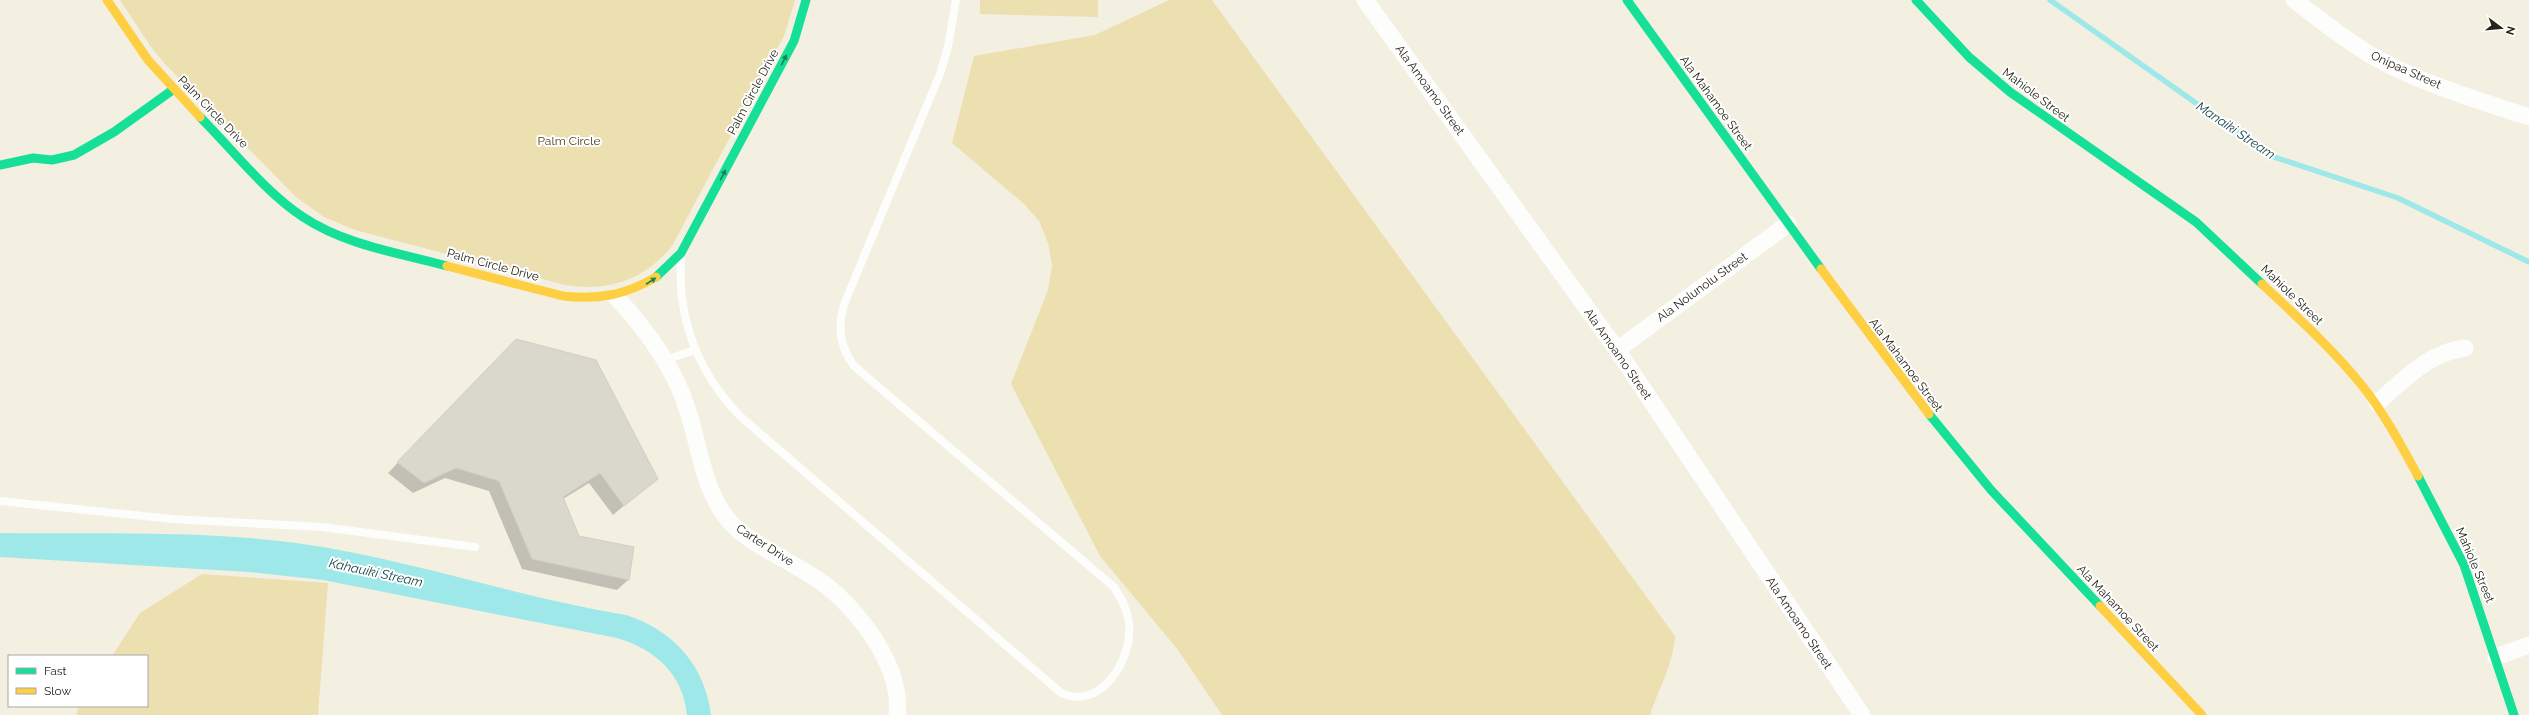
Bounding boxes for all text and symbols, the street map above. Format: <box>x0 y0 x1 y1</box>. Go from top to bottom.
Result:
north arrow <box>2481 8 2521 48</box>
text: N <box>2503 25 2518 36</box>
street label: Ala Amoamo Street <box>1393 42 1467 138</box>
street label: Palm Circle Drive <box>725 47 781 137</box>
street label: Onipaa Street <box>2369 48 2443 92</box>
street label: Ala Mahamoe Street <box>1677 53 1755 153</box>
one-way arrow <box>780 54 787 66</box>
street label: Mahiole Street <box>2000 65 2072 125</box>
street label: Palm Circle Drive <box>175 73 251 151</box>
water label: Manaiki Stream <box>2194 99 2278 162</box>
park label: Palm Circle <box>537 134 601 148</box>
one-way arrow <box>719 169 726 181</box>
street label: Palm Circle Drive <box>445 246 541 284</box>
street label: Ala Nolunolu Street <box>1654 249 1750 325</box>
street label: Mahiole Street <box>2258 262 2326 328</box>
one-way arrow <box>646 277 656 285</box>
street label: Ala Amoamo Street <box>1581 306 1655 402</box>
street label: Ala Mahamoe Street <box>1866 316 1946 414</box>
street label: Carter Drive <box>734 521 796 569</box>
street label: Mahiole Street <box>2453 525 2497 605</box>
water label: Kahauiki Stream <box>328 555 424 590</box>
street label: Ala Mahamoe Street <box>2074 562 2162 654</box>
street label: Ala Amoamo Street <box>1763 574 1835 672</box>
legend <box>8 655 148 707</box>
text: Fast <box>44 664 67 678</box>
text: Slow <box>44 684 71 698</box>

